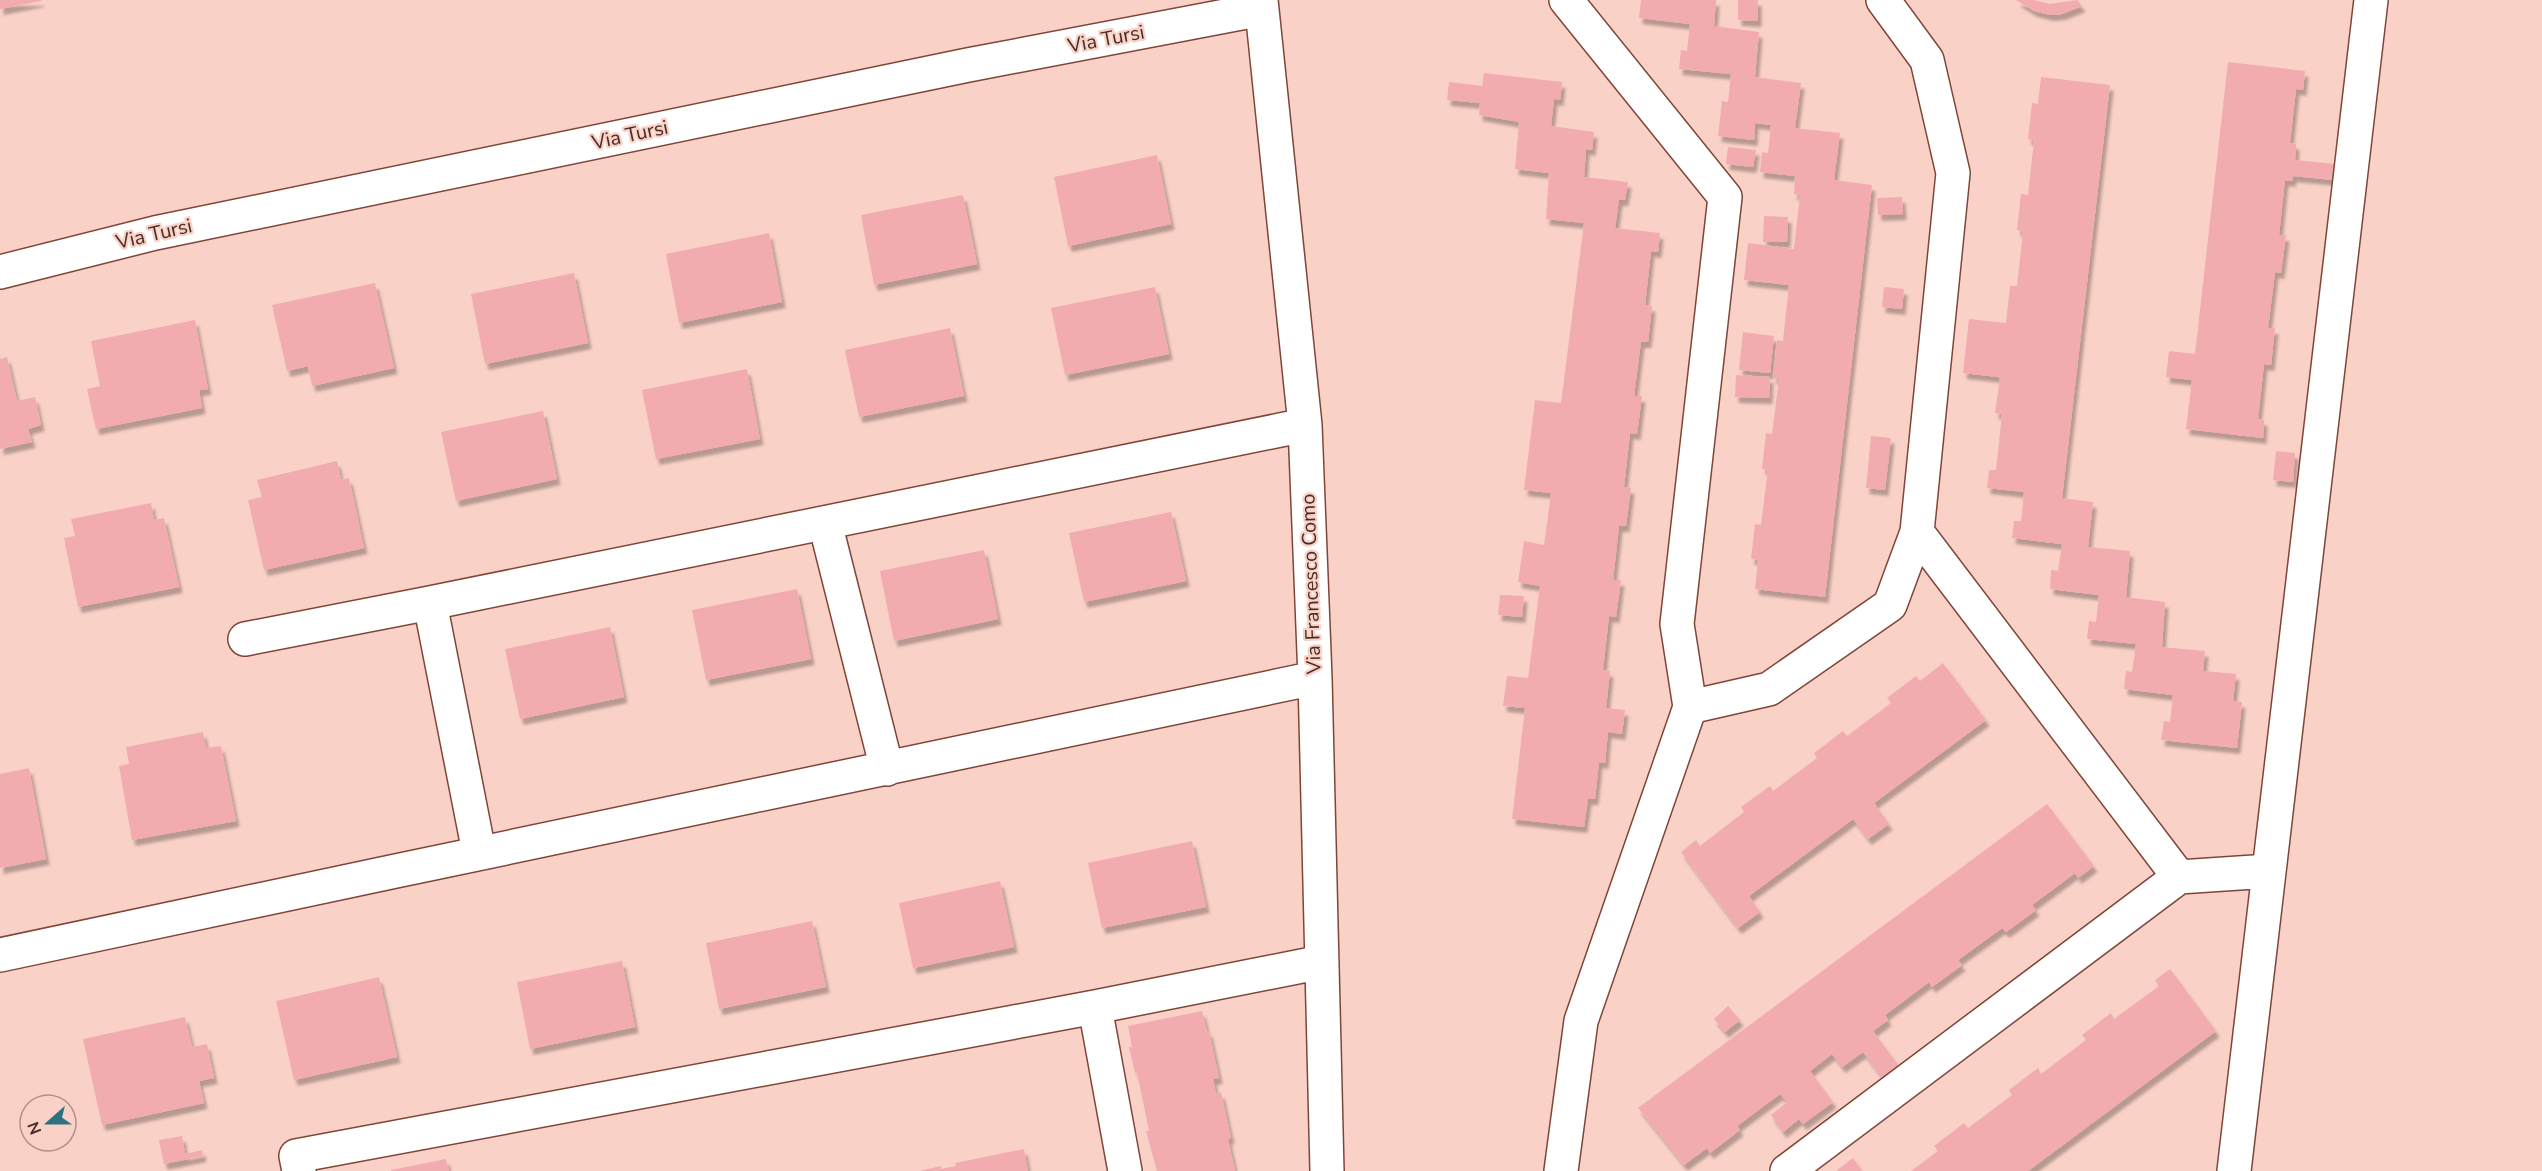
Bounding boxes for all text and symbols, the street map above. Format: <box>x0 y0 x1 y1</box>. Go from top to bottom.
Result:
street label: Via Tursi <box>1065 18 1147 60</box>
street label: Via Tursi <box>588 114 671 156</box>
street label: Via Tursi <box>112 212 195 256</box>
street label: Via Francesco Como <box>1294 493 1328 676</box>
north arrow <box>18 1093 78 1153</box>
text: N <box>23 1118 47 1138</box>

